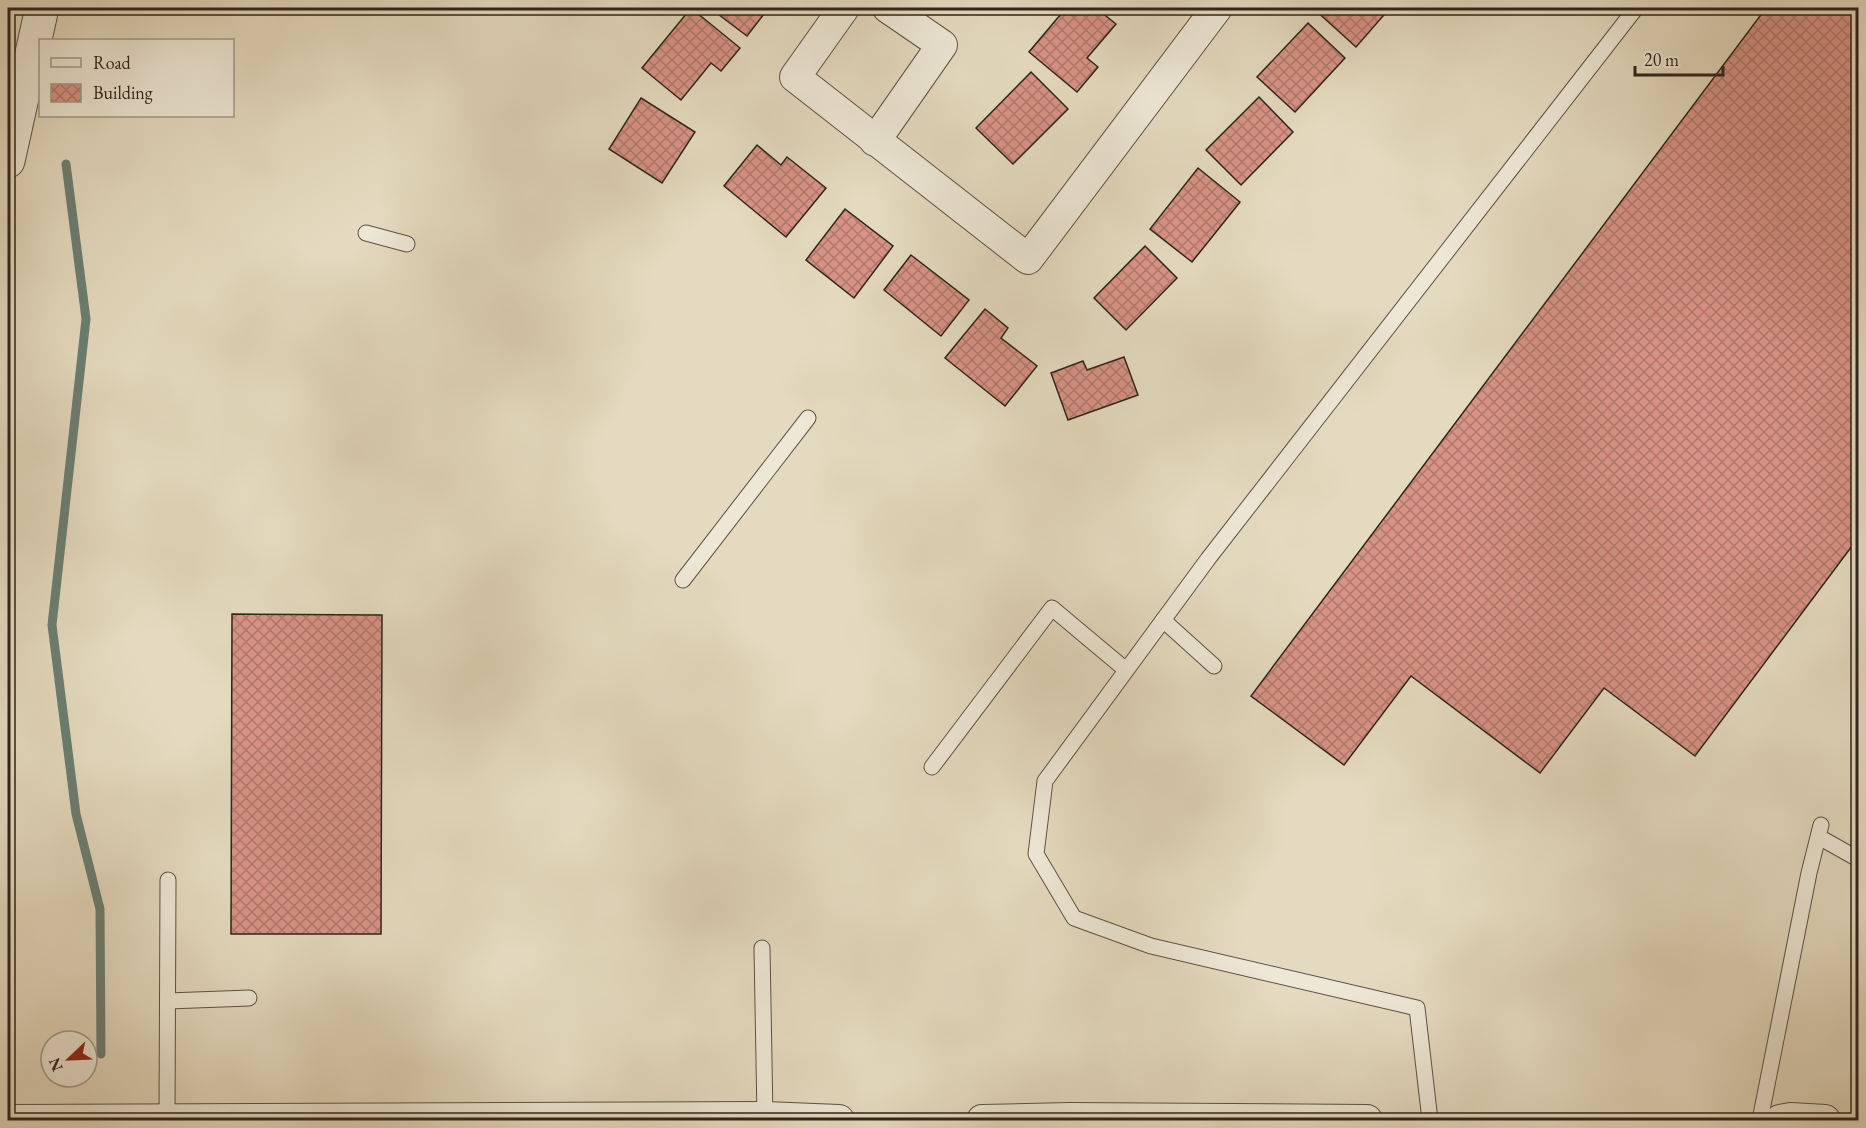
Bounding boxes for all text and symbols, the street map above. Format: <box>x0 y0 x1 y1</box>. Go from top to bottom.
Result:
legend <box>39 39 234 117</box>
scale bar <box>1635 39 1724 77</box>
text: 20 m <box>1644 48 1679 71</box>
text: Road <box>93 51 132 74</box>
text: Building <box>93 81 153 104</box>
north arrow <box>39 1029 99 1089</box>
text: N <box>43 1055 68 1075</box>

